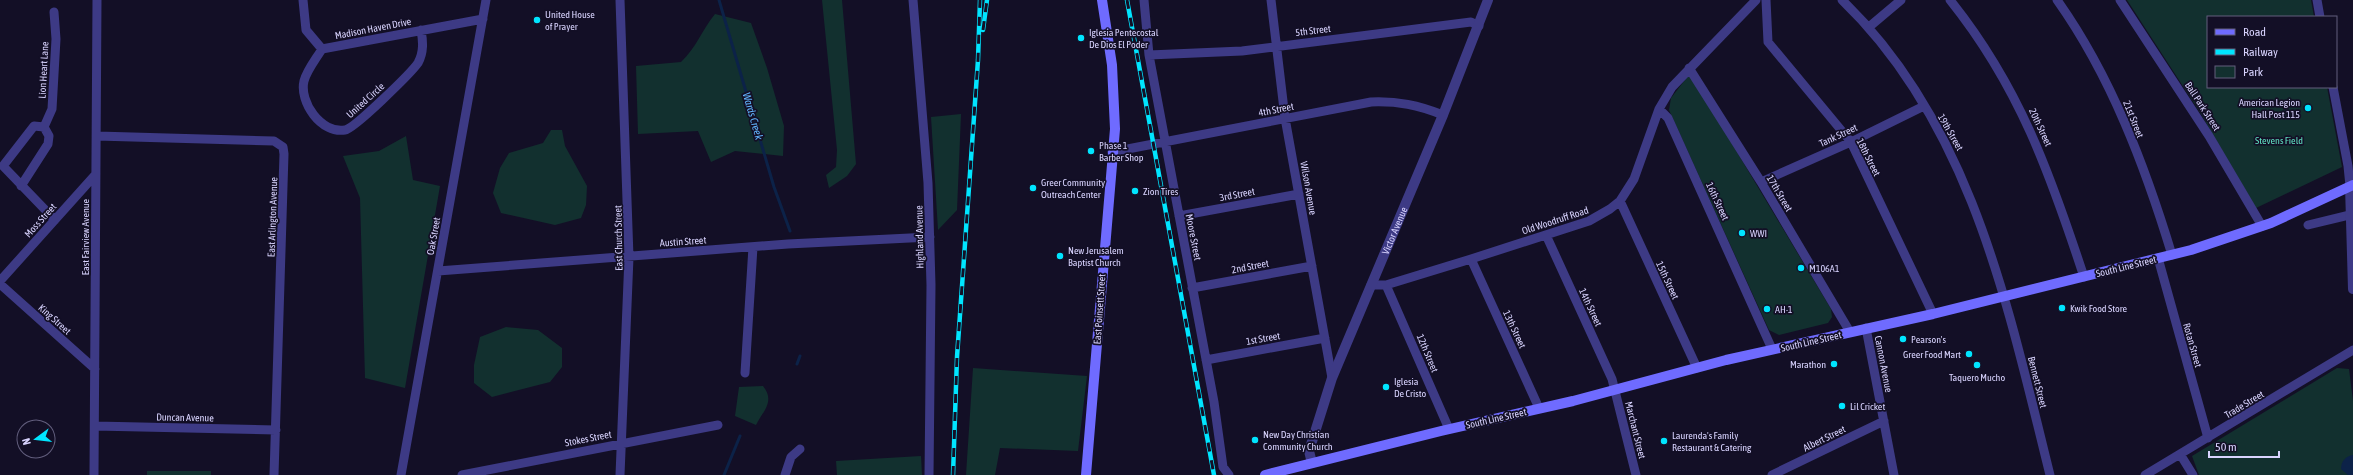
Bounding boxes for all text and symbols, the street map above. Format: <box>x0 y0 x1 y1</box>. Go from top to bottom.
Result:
place label: United House of Prayer <box>545 9 595 32</box>
marker: United House of Prayer <box>532 15 542 25</box>
street label: Madison Haven Drive <box>334 16 413 41</box>
legend <box>2207 16 2337 88</box>
street label: 5th Street <box>1295 23 1332 38</box>
text: Road <box>2243 25 2266 39</box>
place label: Iglesia Pentecostal De Dios El Poder <box>1089 27 1159 50</box>
marker: Iglesia Pentecostal De Dios El Poder <box>1076 33 1086 43</box>
street label: Lion Heart Lane <box>37 41 51 99</box>
text: Railway <box>2243 45 2278 59</box>
text: Park <box>2243 65 2264 79</box>
street label: United Circle <box>344 80 387 120</box>
street label: Ball Park Street <box>2183 80 2223 133</box>
water label: Wards Creek <box>741 91 766 141</box>
place label: American Legion Hall Post 115 <box>2239 97 2300 120</box>
street label: 21st Street <box>2121 99 2146 139</box>
street label: 4th Street <box>1257 101 1295 118</box>
marker: American Legion Hall Post 115 <box>2303 103 2313 113</box>
street label: 20th Street <box>2027 107 2054 148</box>
street label: 19th Street <box>1936 112 1965 153</box>
street label: Tank Street <box>1817 122 1859 149</box>
park label: Stevens Field <box>2255 135 2303 146</box>
street label: 18th Street <box>1854 137 1883 178</box>
place label: Phase 1 Barber Shop <box>1099 140 1144 163</box>
marker: Phase 1 Barber Shop <box>1086 146 1096 156</box>
street label: Wilson Avenue <box>1298 160 1319 216</box>
street label: 17th Street <box>1764 173 1795 214</box>
street label: East Arlington Avenue <box>266 176 279 257</box>
place label: Greer Community Outreach Center <box>1041 177 1105 200</box>
street label: 16th Street <box>1704 181 1731 222</box>
marker: Greer Community Outreach Center <box>1028 183 1038 193</box>
marker: Zion Tires <box>1130 186 1140 196</box>
place label: Zion Tires <box>1143 186 1179 197</box>
street label: 3rd Street <box>1219 186 1256 203</box>
street label: East Fairview Avenue <box>80 198 91 275</box>
street label: Moss Street <box>22 201 59 240</box>
street label: Old Woodruff Road <box>1521 204 1590 236</box>
street label: East Church Street <box>612 205 625 271</box>
street label: Highland Avenue <box>913 205 926 269</box>
street label: Victor Avenue <box>1380 205 1410 256</box>
street label: Moore Street <box>1184 213 1203 261</box>
street label: Oak Street <box>425 216 442 256</box>
marker: WWI <box>1737 228 1747 238</box>
place label: WWI <box>1750 228 1767 239</box>
street label: Austin Street <box>659 234 707 249</box>
place label: New Jerusalem Baptist Church <box>1068 245 1124 268</box>
marker: New Jerusalem Baptist Church <box>1055 251 1065 261</box>
street label: South Line Street <box>2095 254 2158 279</box>
street label: 2nd Street <box>1231 257 1270 275</box>
street label: 15th Street <box>1654 260 1681 301</box>
marker: M106A1 <box>1796 263 1806 273</box>
place label: M106A1 <box>1809 263 1840 274</box>
street label: East Poinsett Street <box>1092 273 1107 345</box>
street label: 14th Street <box>1577 287 1604 328</box>
street label: King Street <box>36 302 73 337</box>
marker: Kwik Food Store <box>2057 303 2067 313</box>
place label: Kwik Food Store <box>2070 303 2128 314</box>
marker: AH-1 <box>1762 304 1772 314</box>
place label: AH-1 <box>1775 304 1793 315</box>
street label: 13th Street <box>1501 309 1528 350</box>
street label: Rotan Street <box>2181 322 2204 369</box>
street label: South Line Street <box>1780 329 1843 354</box>
street label: 1st Street <box>1245 330 1281 347</box>
street label: 12th Street <box>1415 332 1441 374</box>
marker: Pearson's <box>1898 334 1908 344</box>
place label: Pearson's <box>1911 334 1946 345</box>
street label: Cannon Avenue <box>1873 335 1894 394</box>
place label: Greer Food Mart <box>1903 349 1961 360</box>
marker: Greer Food Mart <box>1964 349 1974 359</box>
street label: Bennett Street <box>2026 355 2049 409</box>
place label: Marathon <box>1790 359 1826 370</box>
marker: Marathon <box>1829 359 1839 369</box>
marker: Taquero Mucho <box>1972 360 1982 370</box>
place label: Taquero Mucho <box>1949 372 2005 383</box>
place label: Iglesia De Cristo <box>1394 376 1427 399</box>
marker: Iglesia De Cristo <box>1381 382 1391 392</box>
street label: Trade Street <box>2223 388 2266 420</box>
street label: Marchant Street <box>1623 400 1648 460</box>
marker: Lil Cricket <box>1837 401 1847 411</box>
place label: Lil Cricket <box>1850 401 1885 412</box>
street label: South Line Street <box>1465 406 1528 431</box>
street label: Duncan Avenue <box>156 411 214 424</box>
north arrow <box>16 419 56 459</box>
street label: Albert Street <box>1801 423 1847 453</box>
street label: Stokes Street <box>564 429 612 448</box>
place label: New Day Christian Community Church <box>1263 429 1333 452</box>
place label: Laurenda's Family Restaurant & Catering <box>1672 430 1752 453</box>
scale bar <box>2209 433 2279 459</box>
marker: New Day Christian Community Church <box>1250 435 1260 445</box>
marker: Laurenda's Family Restaurant & Catering <box>1659 436 1669 446</box>
text: N <box>20 437 33 446</box>
text: 50 m <box>2215 440 2237 454</box>

